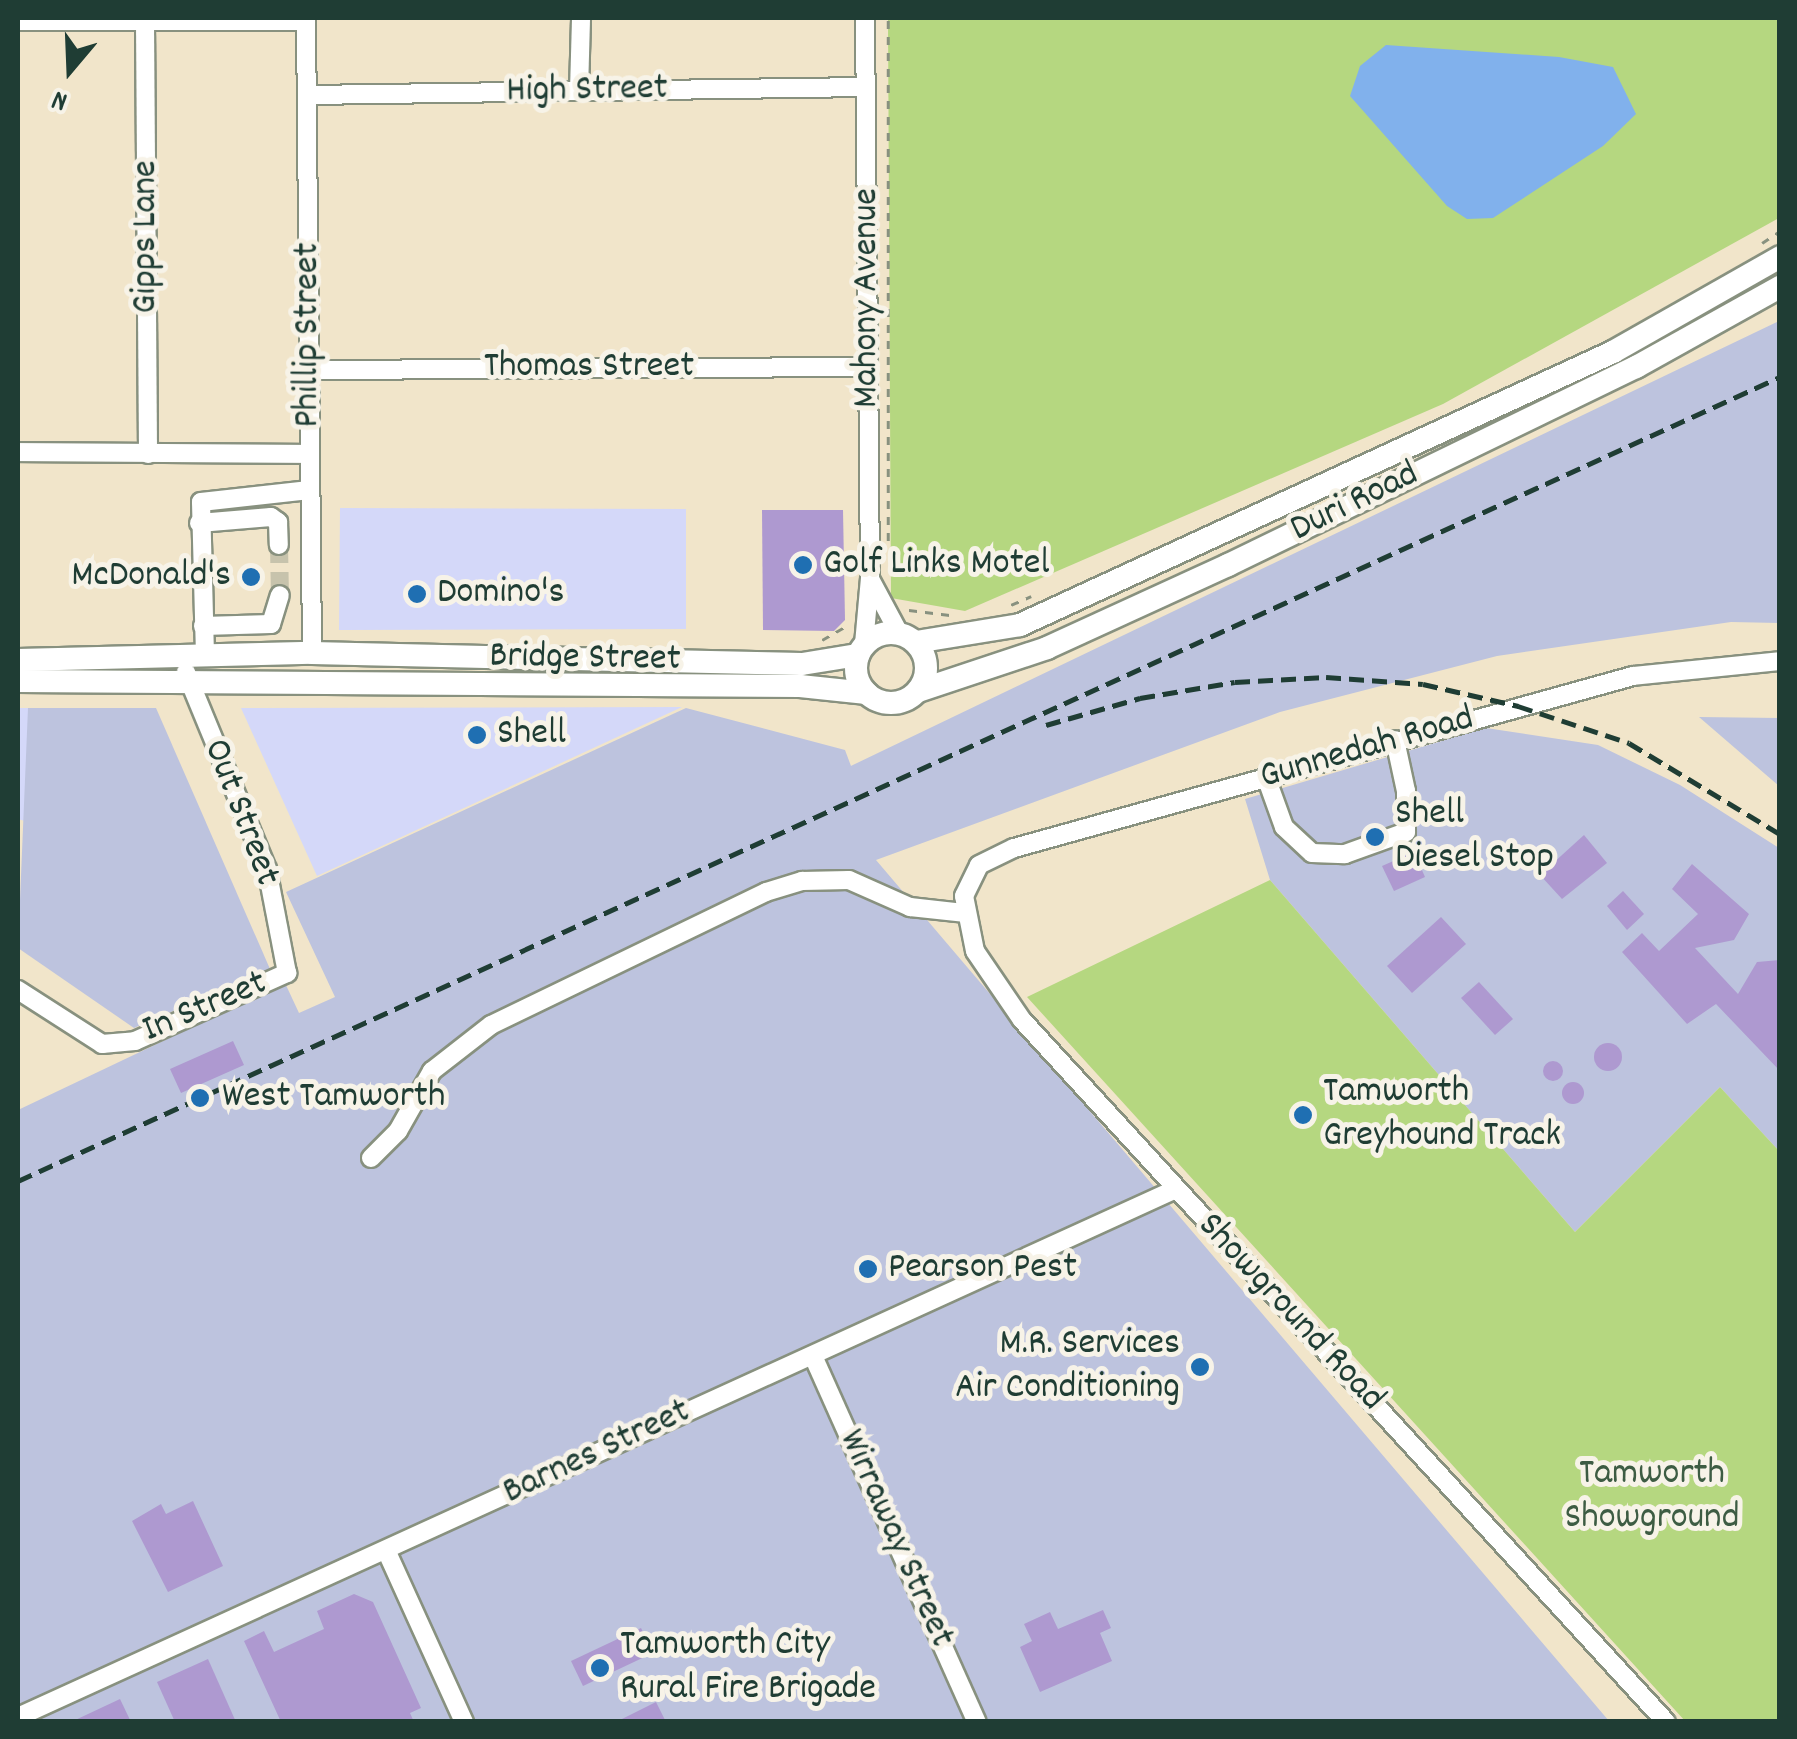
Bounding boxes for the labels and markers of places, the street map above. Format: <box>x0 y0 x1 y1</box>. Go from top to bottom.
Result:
place label: Golf Links Motel <box>823 542 1050 588</box>
place label: McDonald's <box>71 554 231 600</box>
marker: Golf Links Motel <box>792 554 814 576</box>
marker: McDonald's <box>240 566 262 588</box>
place label: Domino's <box>437 571 565 617</box>
marker: Domino's <box>406 583 428 605</box>
place label: Shell <box>497 712 566 758</box>
marker: Shell <box>466 724 488 746</box>
place label: Shell Diesel Stop <box>1395 792 1554 882</box>
marker: Shell Diesel Stop <box>1364 826 1386 848</box>
place label: Tamworth Greyhound Track <box>1323 1070 1561 1160</box>
place label: West Tamworth <box>222 1075 445 1121</box>
marker: West Tamworth <box>187 1085 213 1111</box>
marker: Tamworth Greyhound Track <box>1292 1104 1314 1126</box>
place label: Pearson Pest <box>888 1246 1077 1292</box>
marker: Pearson Pest <box>857 1258 879 1280</box>
place label: M.R. Services Air Conditioning <box>955 1322 1180 1412</box>
marker: M.R. Services Air Conditioning <box>1189 1356 1211 1378</box>
place label: Tamworth City Rural Fire Brigade <box>620 1623 876 1712</box>
marker: Tamworth City Rural Fire Brigade <box>589 1657 611 1679</box>

